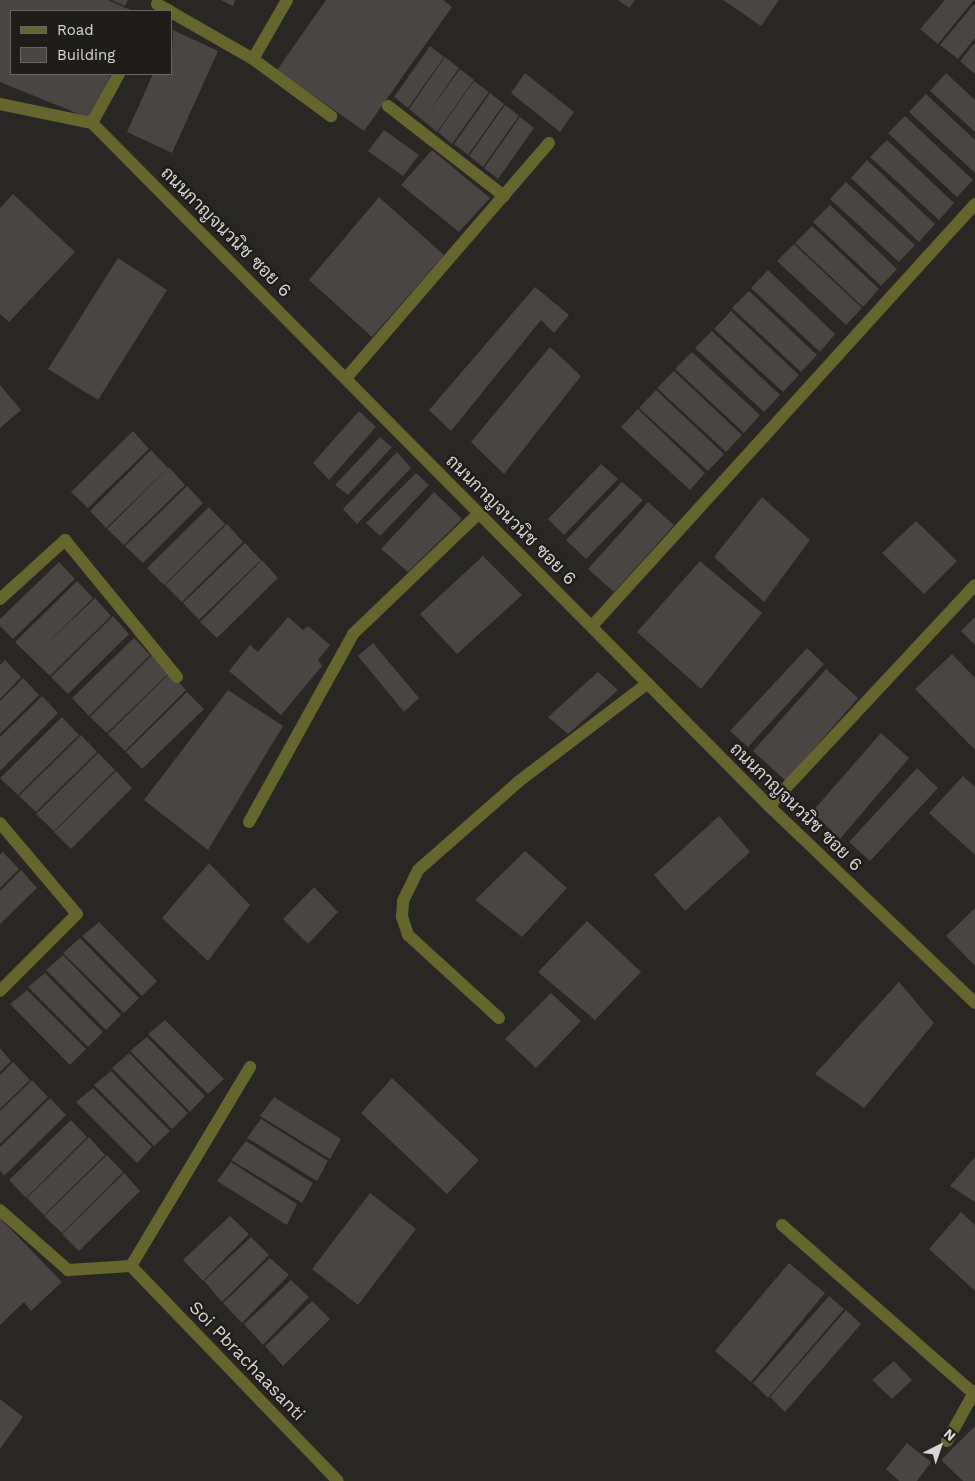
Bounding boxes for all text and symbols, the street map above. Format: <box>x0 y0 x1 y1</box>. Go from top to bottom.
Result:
legend <box>10 10 172 75</box>
text: Road <box>57 21 94 39</box>
text: Building <box>57 46 115 64</box>
street label: ถนนกาญจนวนิช ซอย 6 <box>156 162 296 302</box>
street label: ถนนกาญจนวนิช ซอย 6 <box>441 450 581 590</box>
street label: ถนนกาญจนวนิช ซอย 6 <box>725 738 867 876</box>
street label: Soi Pbrachaasanti <box>185 1297 309 1425</box>
north arrow <box>915 1421 965 1471</box>
text: N <box>941 1425 959 1444</box>

